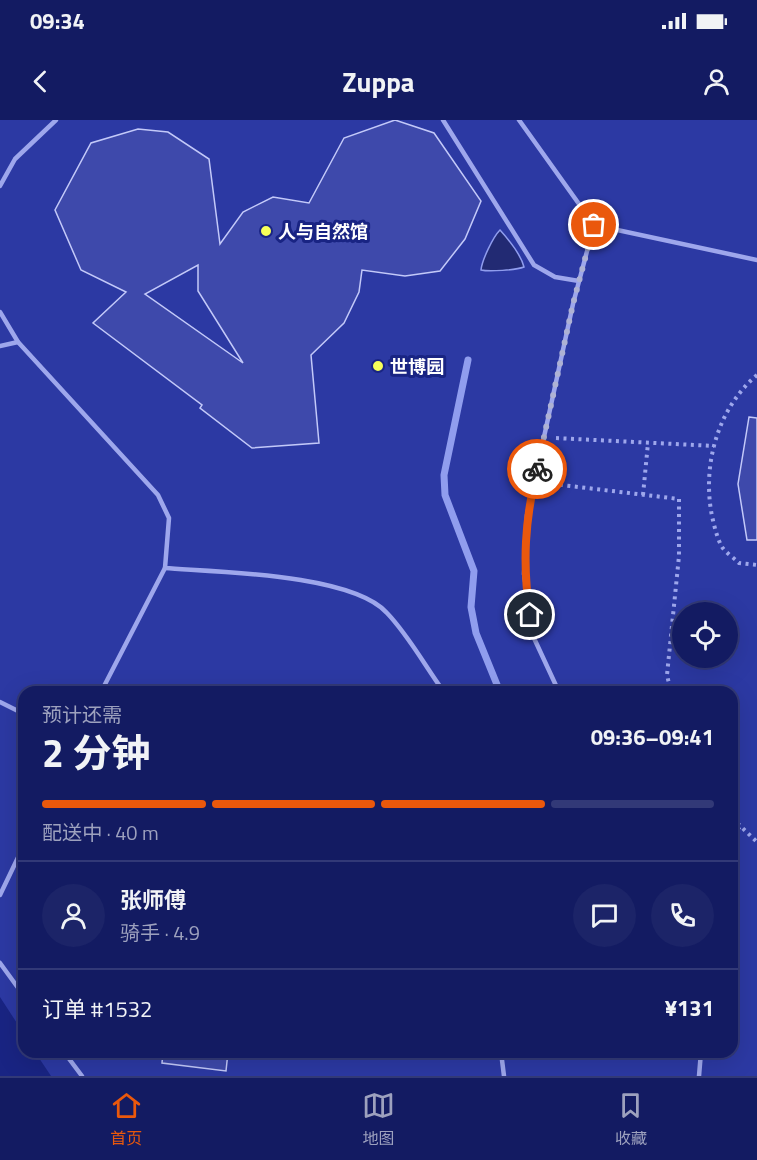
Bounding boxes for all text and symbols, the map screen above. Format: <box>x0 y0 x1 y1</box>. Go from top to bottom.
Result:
text: 09:34 <box>30 4 85 38</box>
text: Zuppa <box>342 61 415 102</box>
icon: back <box>24 65 57 98</box>
icon: person <box>700 65 733 98</box>
pin <box>568 199 619 250</box>
icon: bag <box>577 208 610 241</box>
place label: 人与自然馆 <box>278 218 368 245</box>
marker: 人与自然馆 <box>259 224 273 238</box>
place label: 世博园 <box>390 353 444 380</box>
marker: 世博园 <box>371 359 385 373</box>
courier <box>507 439 567 499</box>
icon: bike <box>521 453 554 486</box>
pin <box>504 589 555 640</box>
icon: home <box>513 598 546 631</box>
map controls <box>672 602 738 668</box>
button: locate <box>672 602 738 668</box>
text: 预计还需 <box>42 699 122 730</box>
text: 09:36–09:41 <box>591 720 714 754</box>
text: 2 分钟 <box>42 723 150 782</box>
text: 配送中 · 40 m <box>42 817 159 848</box>
text: 张师傅 <box>120 883 186 917</box>
button: person <box>42 884 105 947</box>
button: chat <box>573 884 636 947</box>
button: phone <box>651 884 714 947</box>
text: 骑手 · 4.9 <box>120 917 200 948</box>
text: ¥131 <box>665 991 714 1025</box>
text: 订单 #1532 <box>42 992 152 1026</box>
tab: 首页 <box>110 1089 143 1150</box>
tab: 地图 <box>362 1089 395 1150</box>
tab: 收藏 <box>614 1089 647 1150</box>

